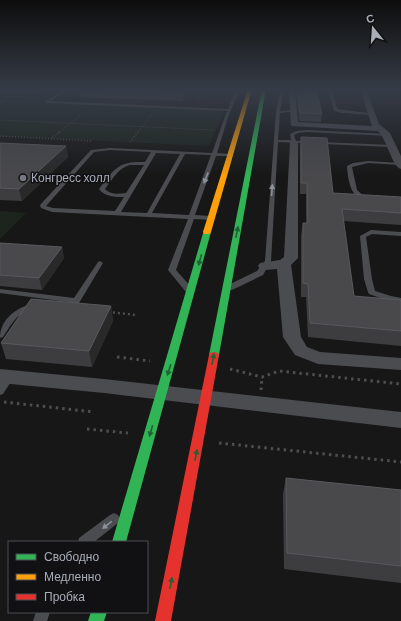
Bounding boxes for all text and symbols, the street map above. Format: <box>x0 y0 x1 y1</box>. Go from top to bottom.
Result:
north arrow <box>353 8 393 48</box>
text: С <box>364 11 376 25</box>
place label: Конгресс холл <box>31 170 110 185</box>
one-way arrow <box>202 172 208 184</box>
marker: Конгресс холл <box>18 173 28 183</box>
one-way arrow <box>269 184 276 196</box>
one-way arrow <box>234 226 240 238</box>
one-way arrow <box>196 254 202 267</box>
one-way arrow <box>210 353 216 366</box>
one-way arrow <box>166 365 172 377</box>
one-way arrow <box>148 425 154 437</box>
one-way arrow <box>193 449 199 461</box>
one-way arrow <box>101 520 112 529</box>
legend <box>8 541 148 613</box>
text: Свободно <box>44 549 99 564</box>
text: Медленно <box>44 569 101 584</box>
one-way arrow <box>168 577 174 589</box>
text: Пробка <box>44 589 85 604</box>

